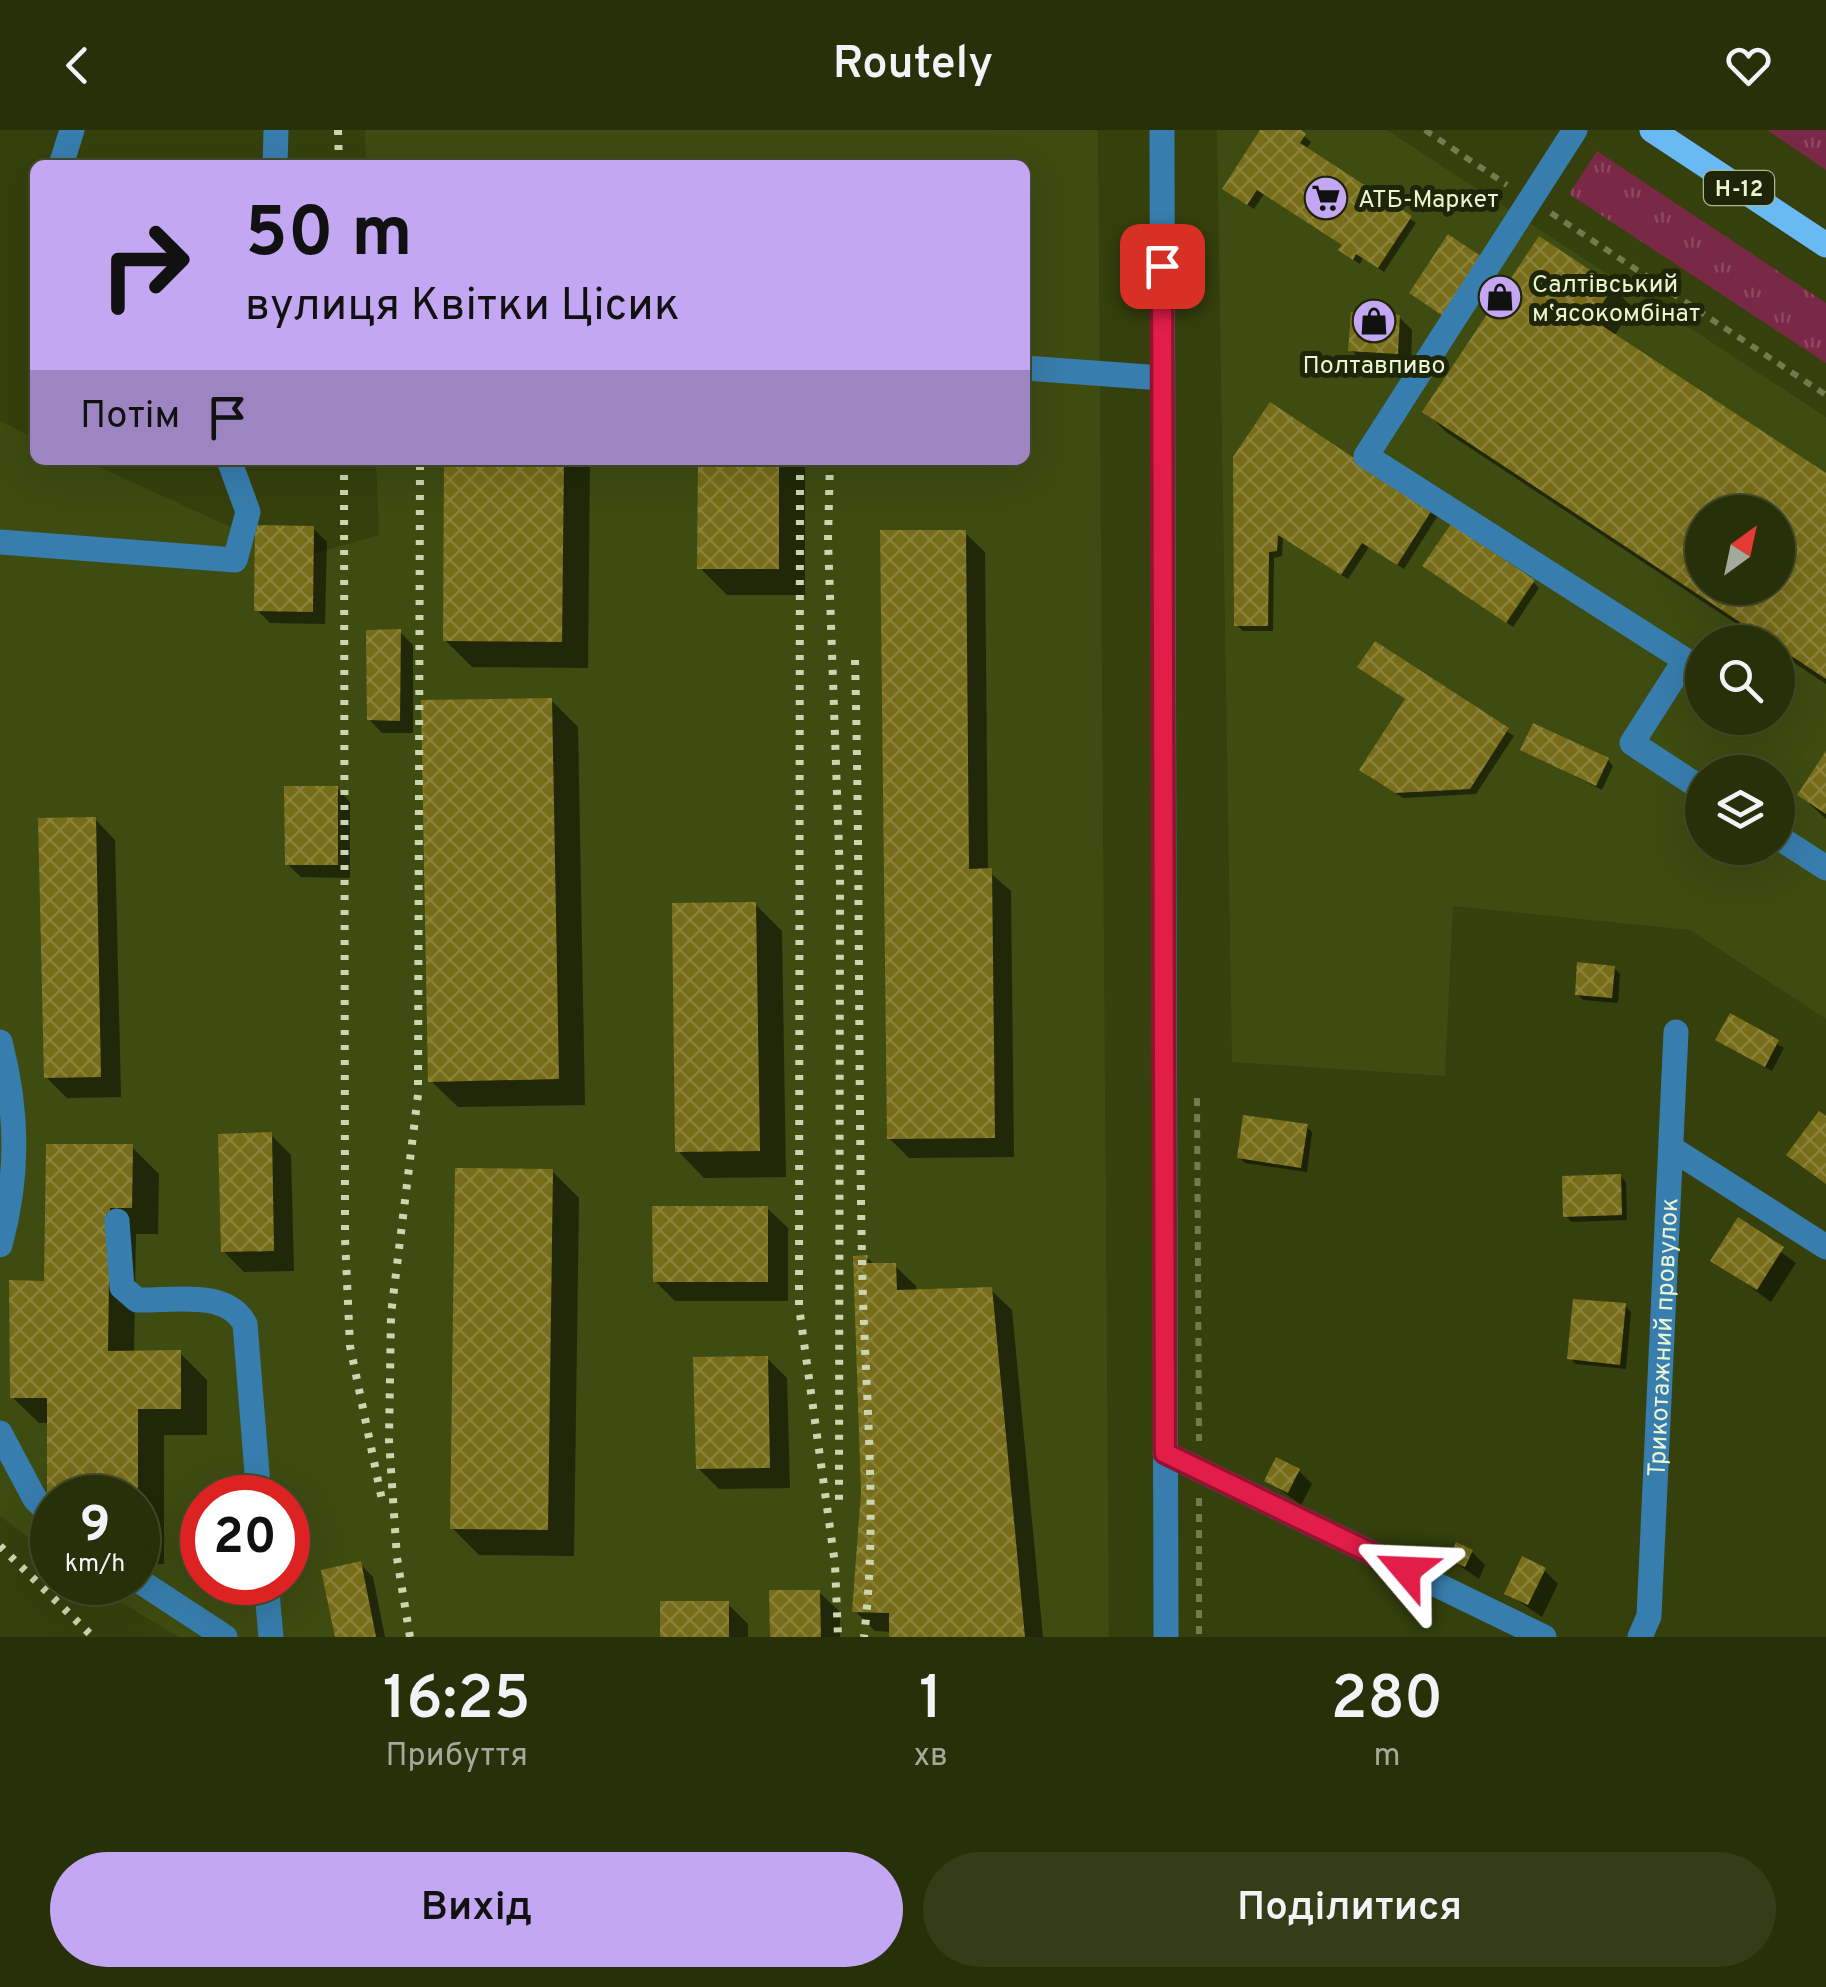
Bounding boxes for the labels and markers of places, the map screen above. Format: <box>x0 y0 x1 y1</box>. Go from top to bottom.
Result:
supermarket icon: АТБ-Маркет <box>1303 175 1349 221</box>
place label: АТБ-Маркет <box>1358 185 1499 217</box>
pin <box>1120 224 1205 309</box>
place label: Салтівський мʼясокомбінат <box>1532 270 1700 331</box>
shop icon: Салтівський мʼясокомбінат <box>1477 274 1523 320</box>
shop icon: Полтавпиво <box>1351 298 1397 344</box>
place label: Полтавпиво <box>1303 351 1445 383</box>

